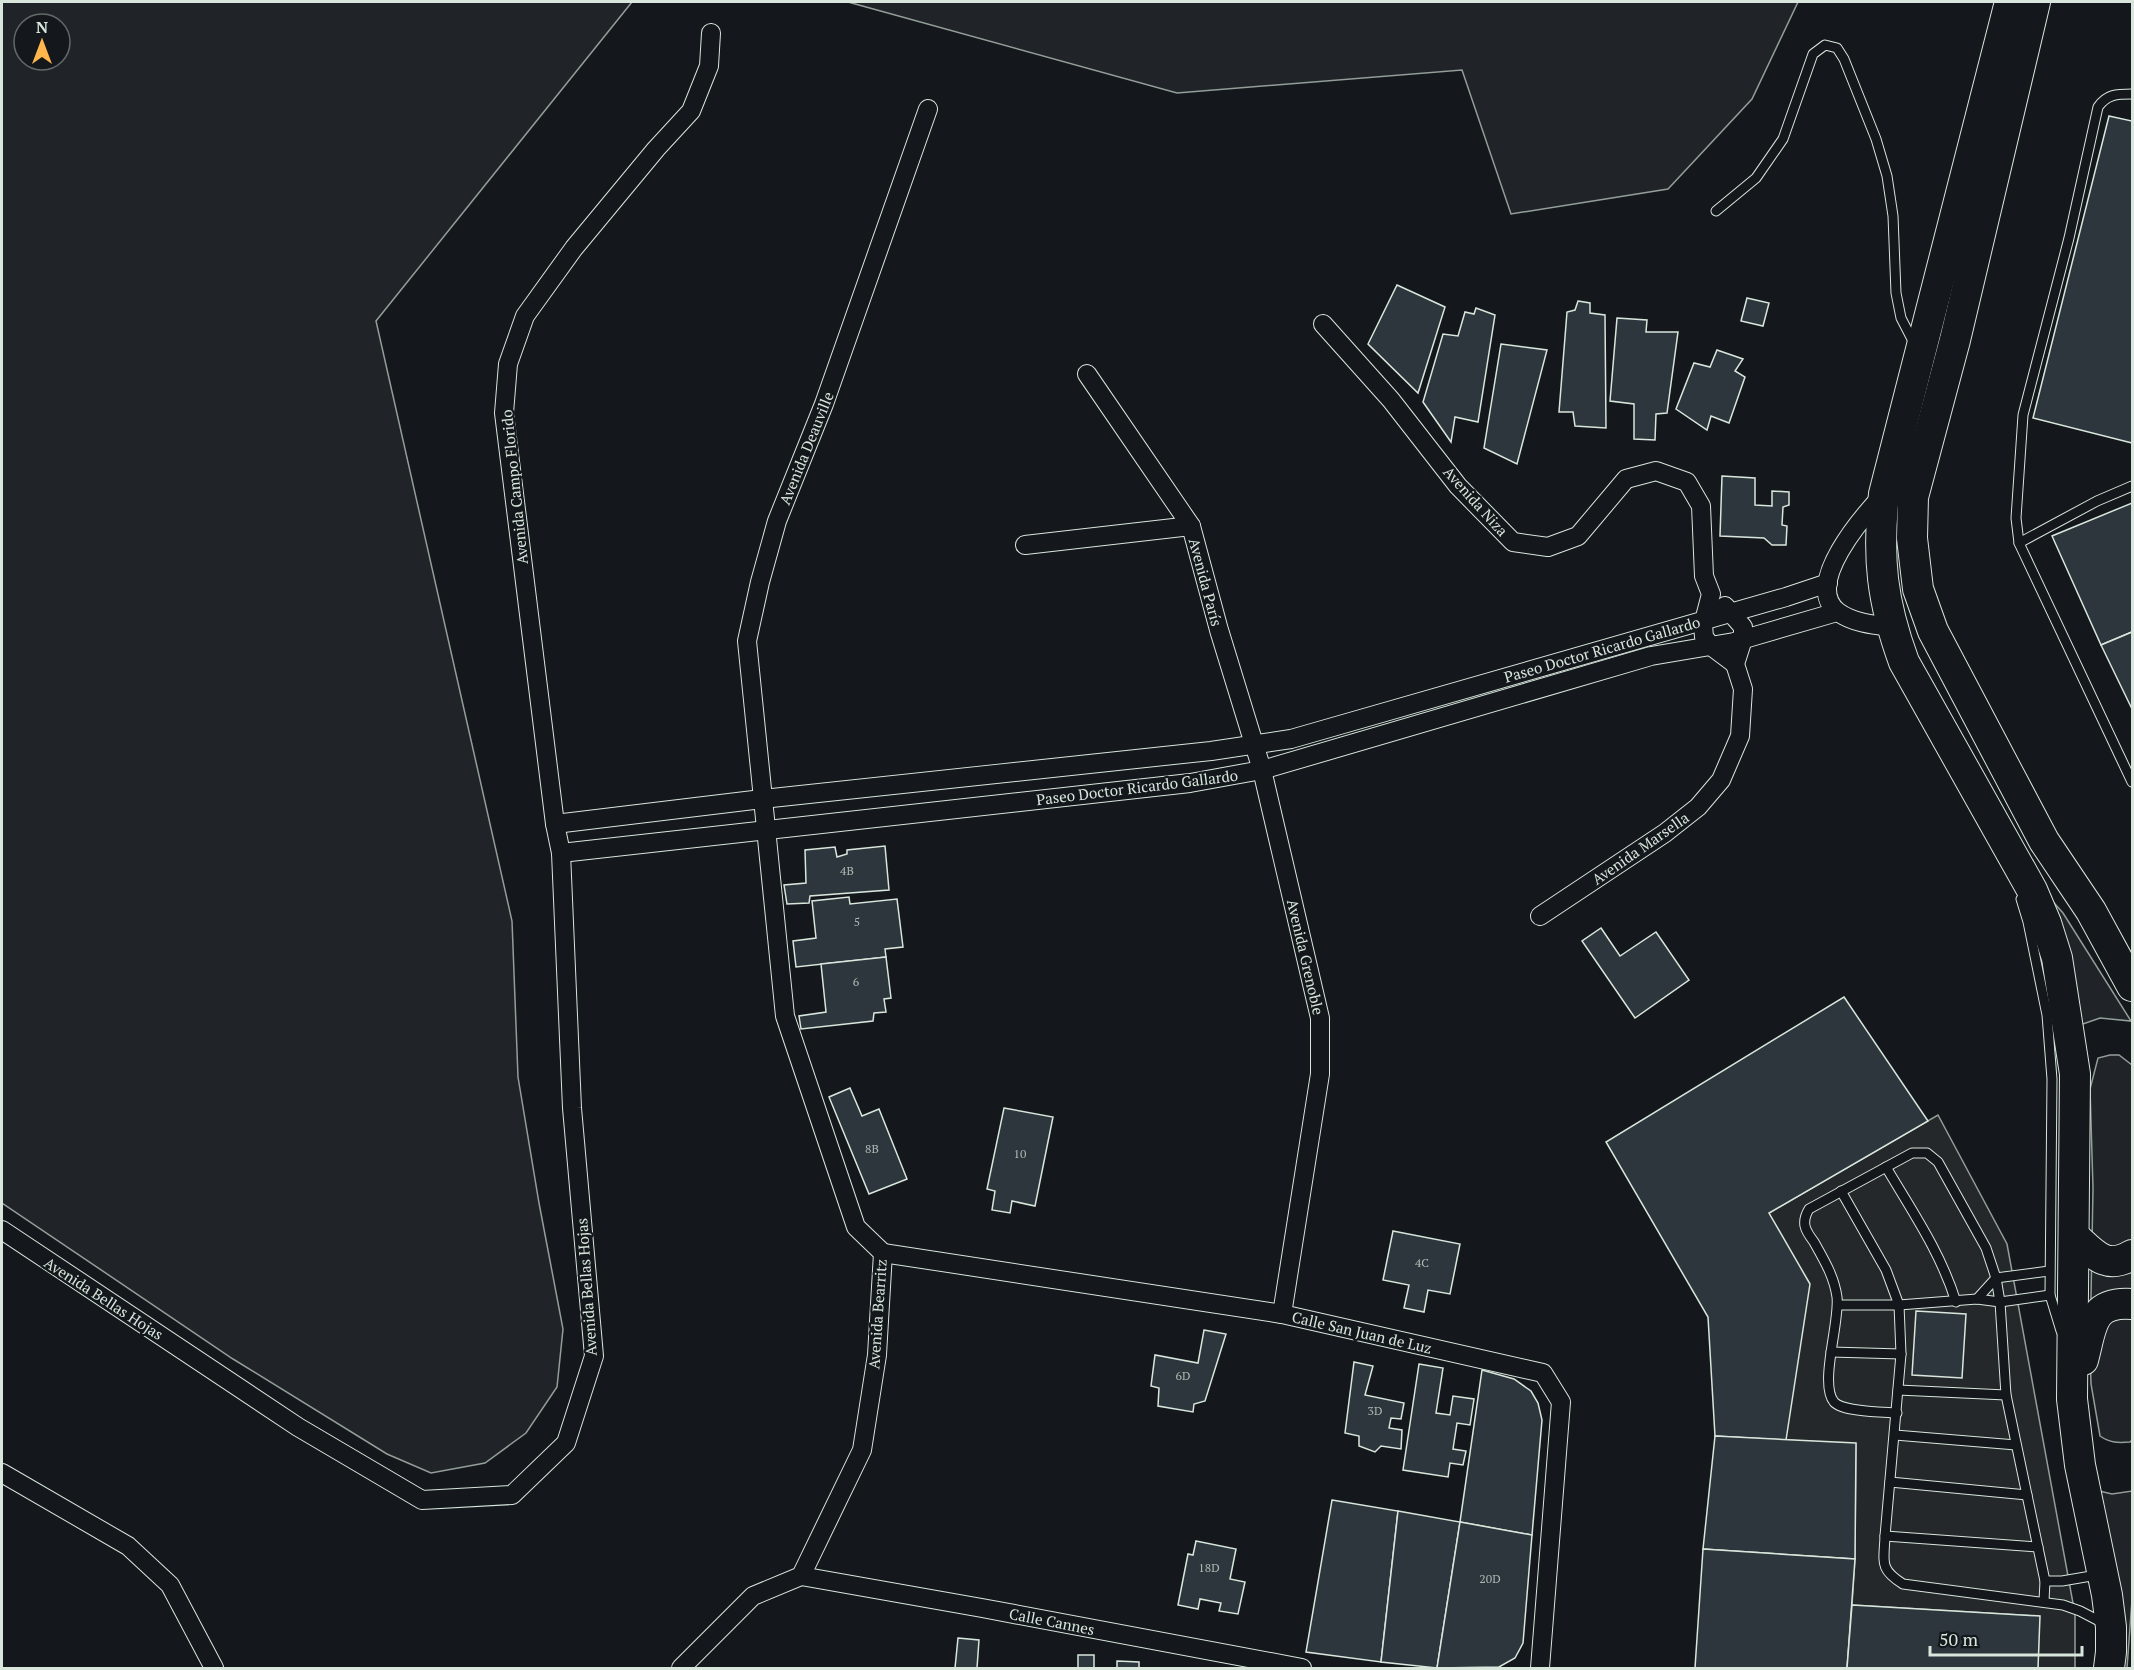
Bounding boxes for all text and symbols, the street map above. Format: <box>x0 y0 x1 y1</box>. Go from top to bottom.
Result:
north arrow <box>12 12 72 72</box>
text: N <box>36 16 48 38</box>
street label: Avenida Deauville <box>774 389 838 507</box>
street label: Avenida Campo Florido <box>496 409 532 565</box>
street label: Avenida Niza <box>1439 462 1513 540</box>
street label: Avenida París <box>1185 536 1227 628</box>
street label: Paseo Doctor Ricardo Gallardo <box>1502 611 1702 687</box>
street label: Paseo Doctor Ricardo Gallardo <box>1035 765 1239 809</box>
street label: Avenida Marsella <box>1588 807 1693 889</box>
house number: 4B <box>840 863 854 878</box>
street label: Avenida Grenoble <box>1283 897 1329 1017</box>
house number: 5 <box>854 914 860 929</box>
house number: 6 <box>853 974 860 989</box>
house number: 8B <box>865 1141 879 1156</box>
house number: 10 <box>1014 1146 1026 1161</box>
street label: Avenida Bellas Hojas <box>571 1217 601 1357</box>
street label: Avenida Bellas Hojas <box>41 1252 167 1344</box>
house number: 4C <box>1415 1255 1429 1270</box>
street label: Avenida Bearritz <box>863 1258 891 1370</box>
street label: Calle San Juan de Luz <box>1290 1306 1434 1358</box>
house number: 6D <box>1176 1368 1190 1383</box>
house number: 3D <box>1368 1403 1382 1418</box>
house number: 18D <box>1198 1560 1220 1575</box>
house number: 20D <box>1479 1571 1501 1586</box>
street label: Calle Cannes <box>1008 1603 1096 1639</box>
scale bar <box>1930 1619 2082 1657</box>
text: 50 m <box>1939 1627 1979 1651</box>

